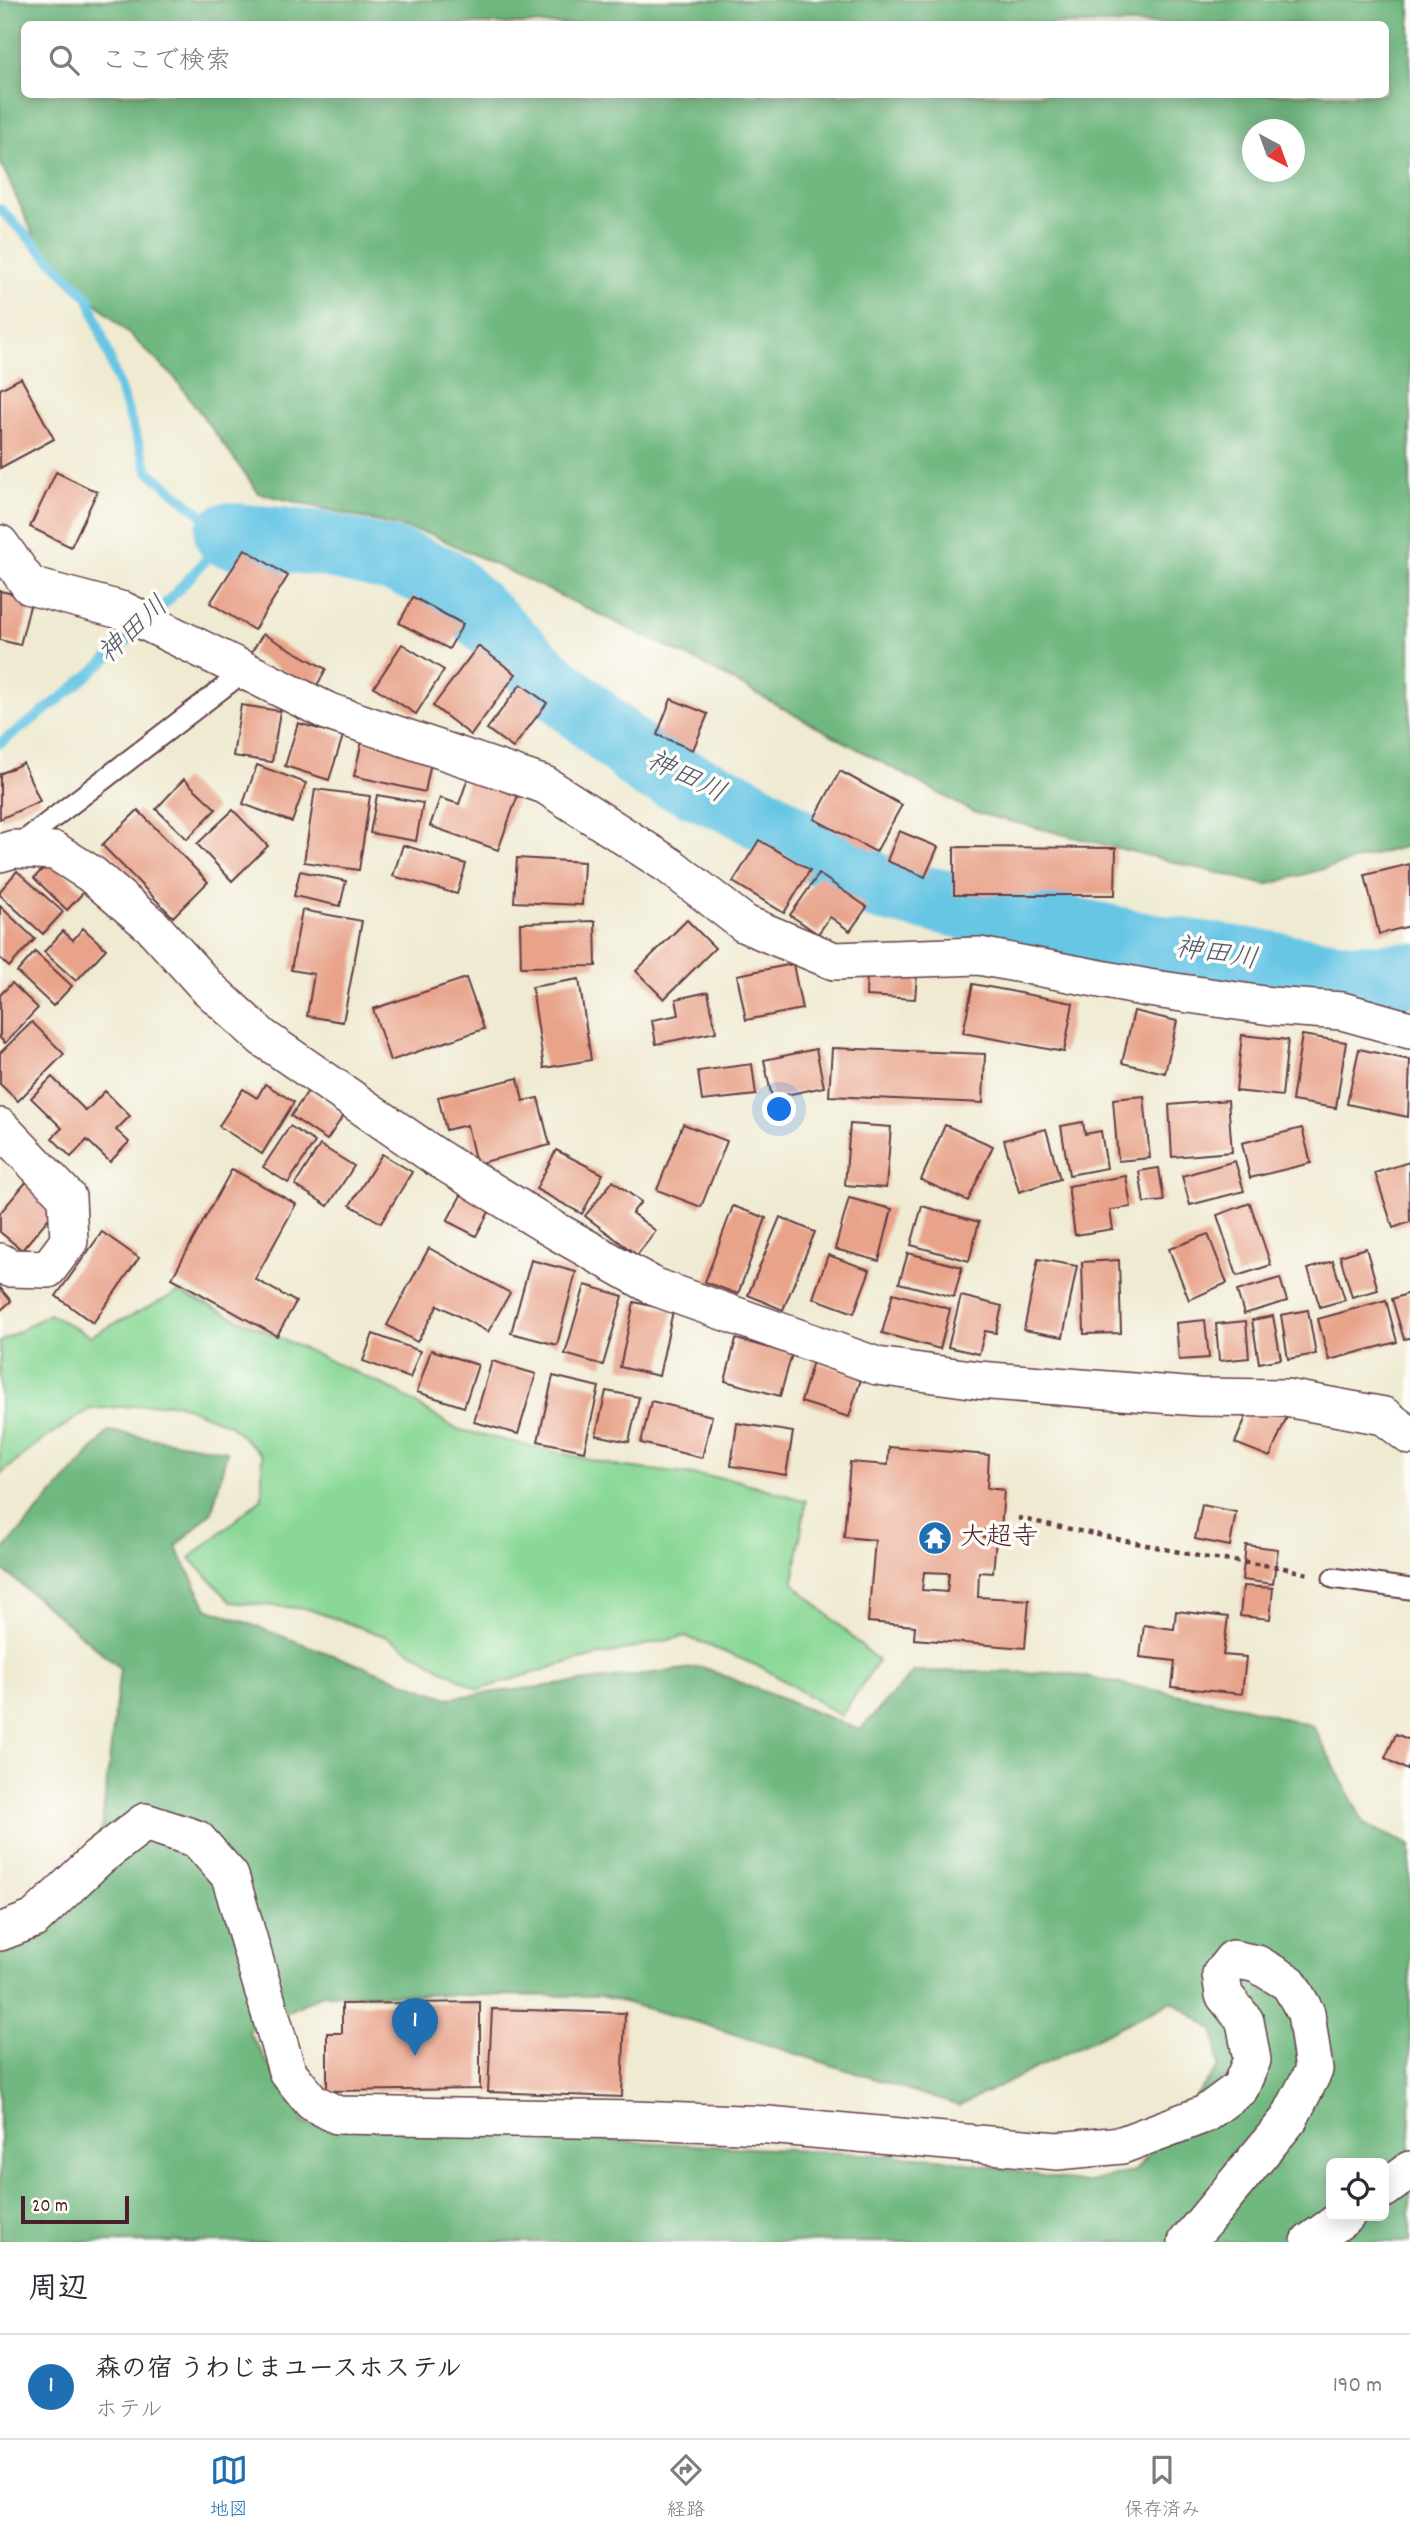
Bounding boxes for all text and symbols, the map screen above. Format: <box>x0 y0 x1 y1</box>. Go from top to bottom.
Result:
search box <box>21 21 1389 98</box>
icon: search <box>45 41 83 79</box>
text: ここで検索 <box>101 44 231 81</box>
north arrow <box>1242 119 1305 182</box>
water label: 神田川 <box>91 589 179 675</box>
water label: 神田川 <box>638 743 732 815</box>
water label: 神田川 <box>1171 930 1261 982</box>
your location <box>762 1092 796 1126</box>
temple icon: 大超寺 <box>916 1519 954 1557</box>
place label: 大超寺 <box>960 1520 1038 1557</box>
pin: 1 <box>392 1998 438 2056</box>
map controls <box>1326 2158 1389 2221</box>
button: locate <box>1326 2158 1389 2221</box>
scale bar <box>21 2193 130 2225</box>
text: 20 m <box>32 2194 68 2221</box>
text: 周辺 <box>28 2270 88 2313</box>
text: 森の宿 うわじまユースホステル <box>95 2352 462 2389</box>
text: 1 <box>48 2370 54 2403</box>
text: 190 m <box>1333 2370 1382 2403</box>
text: ホテル <box>95 2395 163 2428</box>
tab: 地図 <box>210 2451 248 2525</box>
tab: 経路 <box>667 2451 705 2525</box>
tab: 保存済み <box>1124 2451 1200 2525</box>

